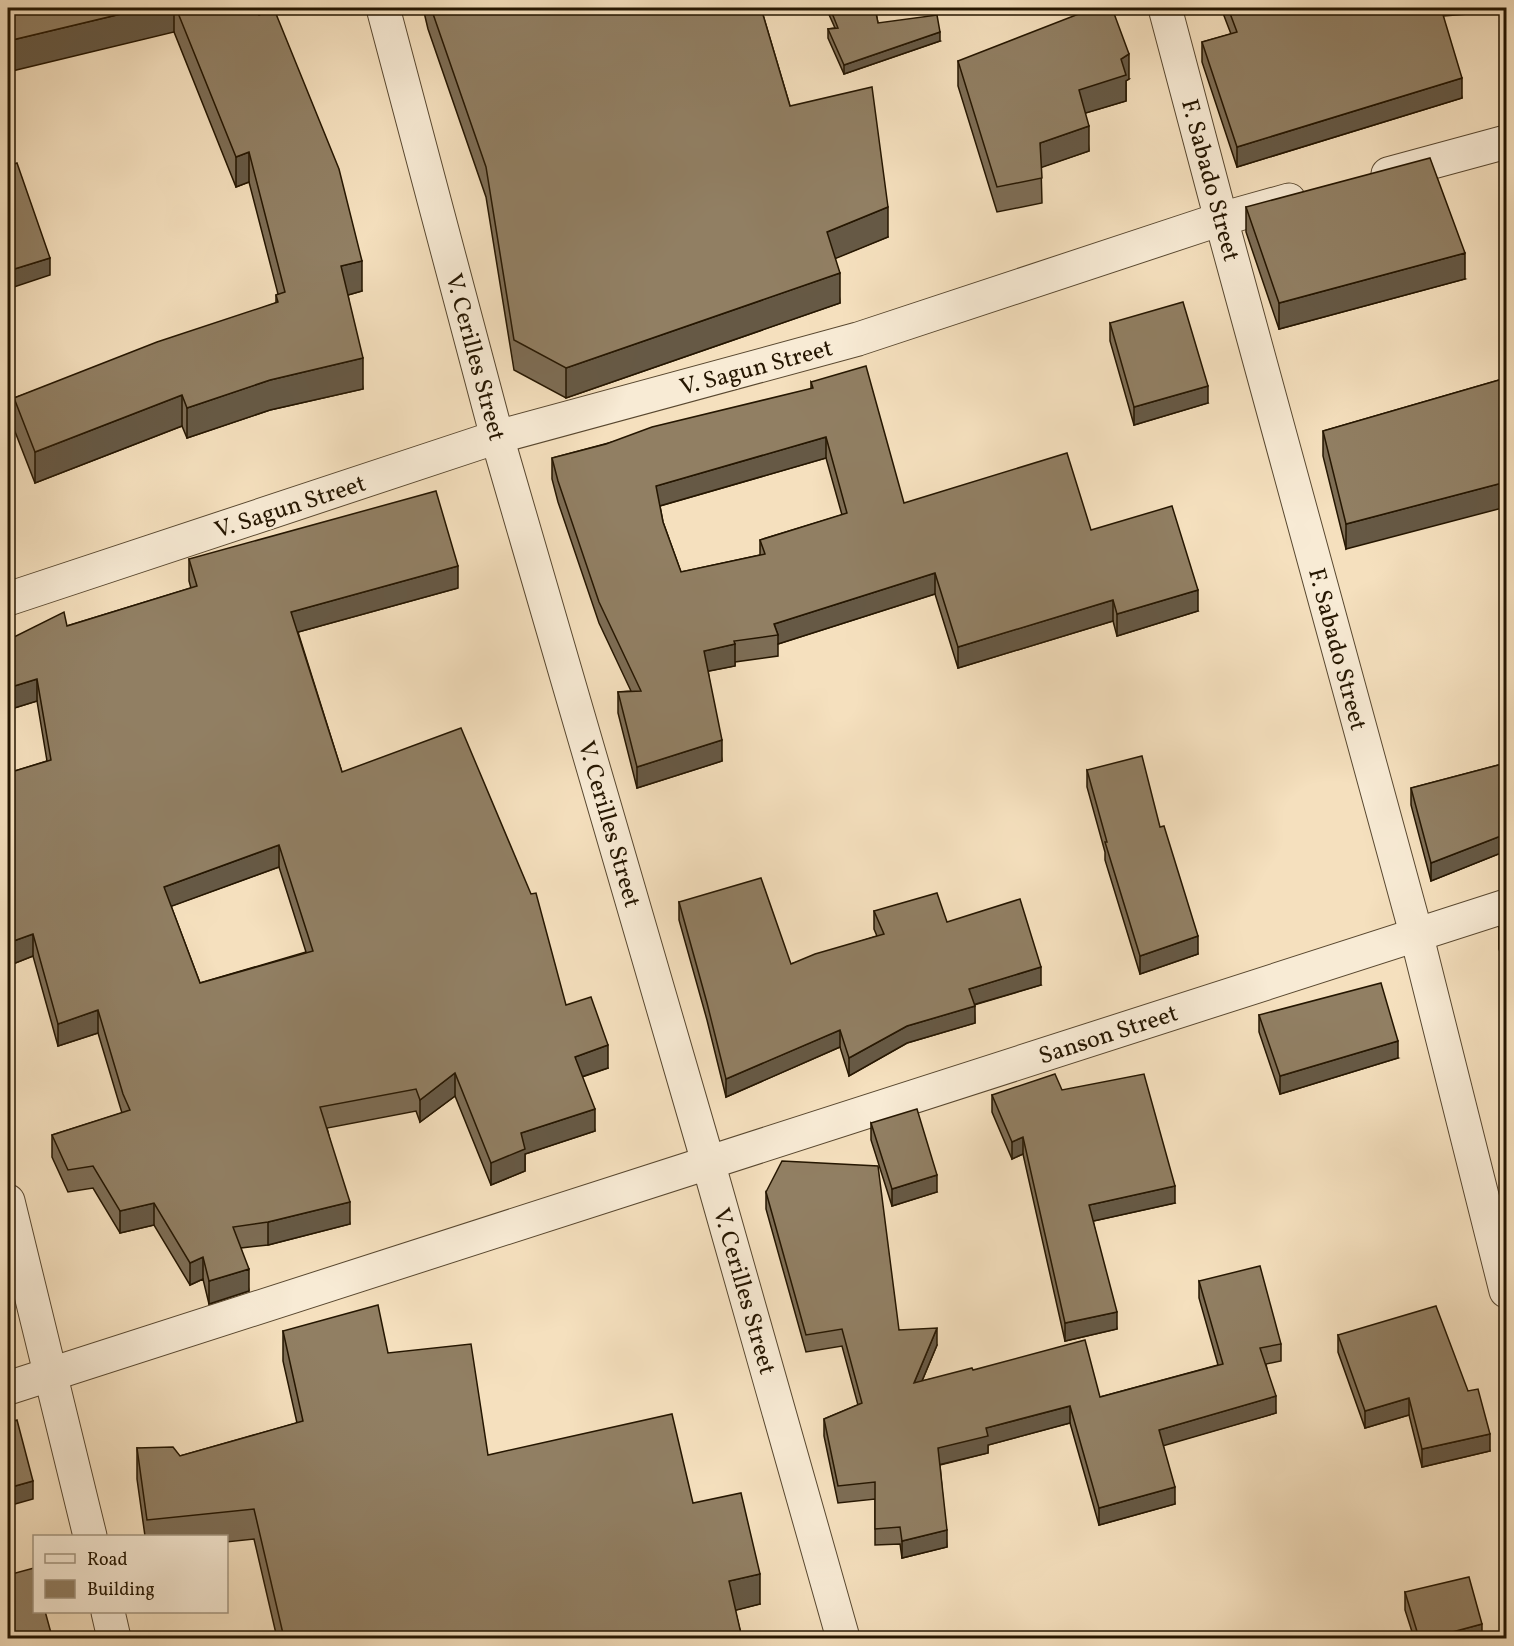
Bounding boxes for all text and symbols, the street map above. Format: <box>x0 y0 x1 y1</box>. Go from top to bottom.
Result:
street label: F. Sabado Street <box>1171 96 1247 265</box>
street label: V. Cerilles Street <box>435 270 513 445</box>
street label: V. Sagun Street <box>676 332 837 406</box>
street label: V. Sagun Street <box>211 467 371 548</box>
street label: F. Sabado Street <box>1298 565 1374 734</box>
street label: V. Cerilles Street <box>568 737 648 912</box>
street label: Sanson Street <box>1035 997 1183 1074</box>
street label: V. Cerilles Street <box>703 1204 783 1379</box>
legend <box>33 1535 228 1613</box>
text: Road <box>87 1548 128 1573</box>
text: Building <box>87 1578 155 1603</box>

